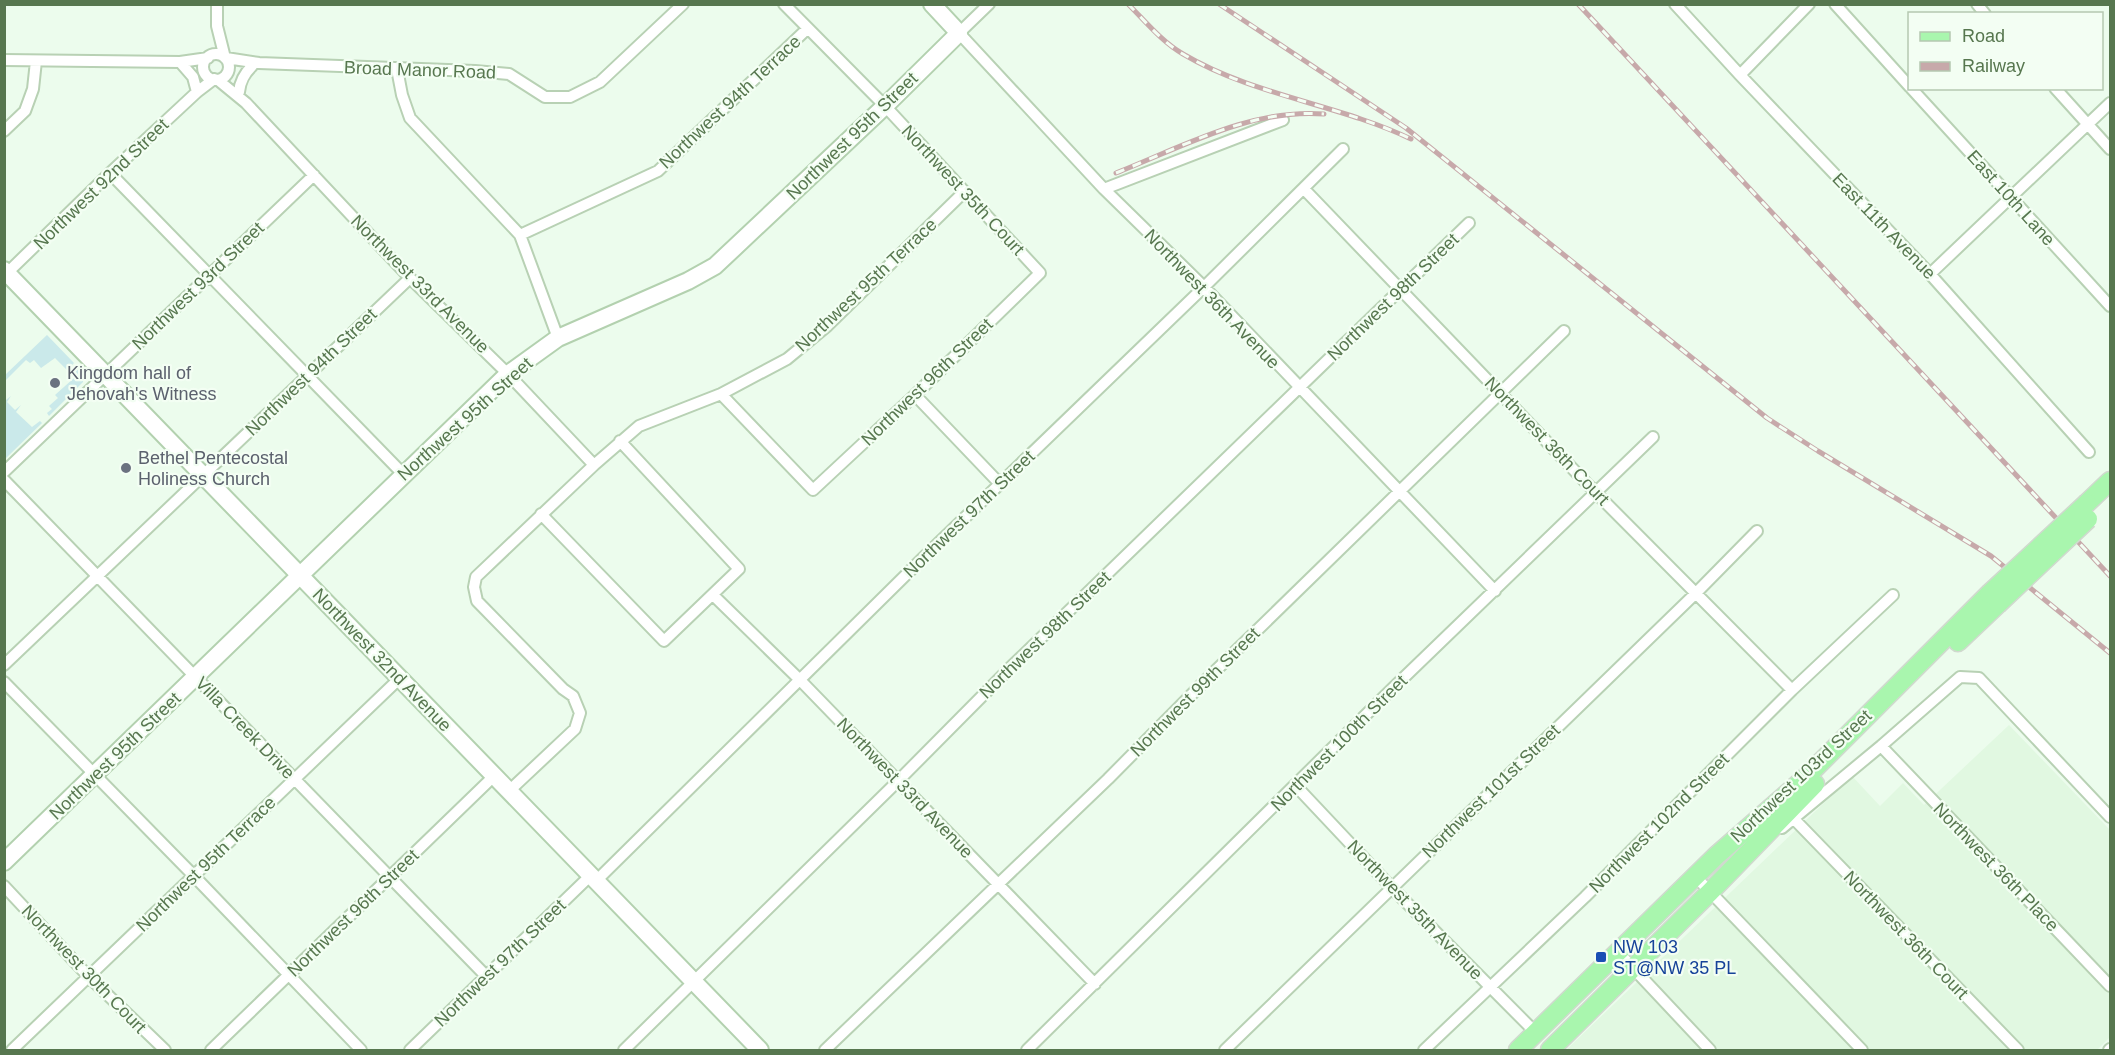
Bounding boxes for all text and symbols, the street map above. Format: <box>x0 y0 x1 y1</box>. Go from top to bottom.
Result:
legend <box>1908 12 2103 90</box>
text: Road <box>1962 26 2005 46</box>
street label: Northwest 94th Terrace <box>655 31 805 173</box>
text: Railway <box>1962 56 2025 76</box>
street label: Broad Manor Road <box>344 57 496 83</box>
street label: Northwest 95th Street <box>782 68 922 204</box>
street label: Northwest 92nd Street <box>30 115 172 253</box>
street label: Northwest 35th Court <box>898 121 1028 259</box>
street label: East 10th Lane <box>1963 146 2059 250</box>
street label: East 11th Avenue <box>1828 169 1940 283</box>
street label: Northwest 33rd Avenue <box>347 211 493 357</box>
street label: Northwest 95th Terrace <box>791 214 941 356</box>
street label: Northwest 93rd Street <box>128 218 268 354</box>
street label: Northwest 36th Avenue <box>1140 225 1284 373</box>
street label: Northwest 98th Street <box>1323 229 1463 365</box>
street label: Northwest 94th Street <box>241 304 381 440</box>
street label: Northwest 96th Street <box>857 314 997 450</box>
street label: Northwest 95th Street <box>394 353 536 485</box>
place label: Kingdom hall of Jehovah's Witness <box>67 363 217 404</box>
street label: Northwest 36th Court <box>1481 373 1613 509</box>
marker: Kingdom hall of Jehovah's Witness <box>48 376 62 390</box>
street label: Northwest 97th Street <box>899 446 1039 582</box>
place label: Bethel Pentecostal Holiness Church <box>138 448 288 489</box>
marker: Bethel Pentecostal Holiness Church <box>119 461 133 475</box>
street label: Northwest 98th Street <box>975 567 1115 703</box>
street label: Northwest 32nd Avenue <box>309 584 455 736</box>
street label: Northwest 99th Street <box>1126 623 1264 761</box>
street label: Northwest 100th Street <box>1267 671 1411 815</box>
street label: Villa Creek Drive <box>191 673 299 783</box>
street label: Northwest 95th Street <box>45 688 185 824</box>
street label: Northwest 103rd Street <box>1726 706 1876 846</box>
street label: Northwest 33rd Avenue <box>833 714 977 862</box>
street label: Northwest 101st Street <box>1418 720 1564 862</box>
street label: Northwest 102nd Street <box>1585 749 1733 897</box>
street label: Northwest 95th Terrace <box>132 792 280 936</box>
street label: Northwest 36th Place <box>1929 799 2063 935</box>
street label: Northwest 35th Avenue <box>1343 836 1487 984</box>
street label: Northwest 96th Street <box>283 845 423 981</box>
street label: Northwest 36th Court <box>1840 867 1972 1003</box>
street label: Northwest 97th Street <box>430 895 570 1031</box>
street label: Northwest 30th Court <box>18 901 150 1037</box>
place label: NW 103 ST@NW 35 PL <box>1613 937 1736 978</box>
marker: NW 103 ST@NW 35 PL <box>1594 950 1608 964</box>

